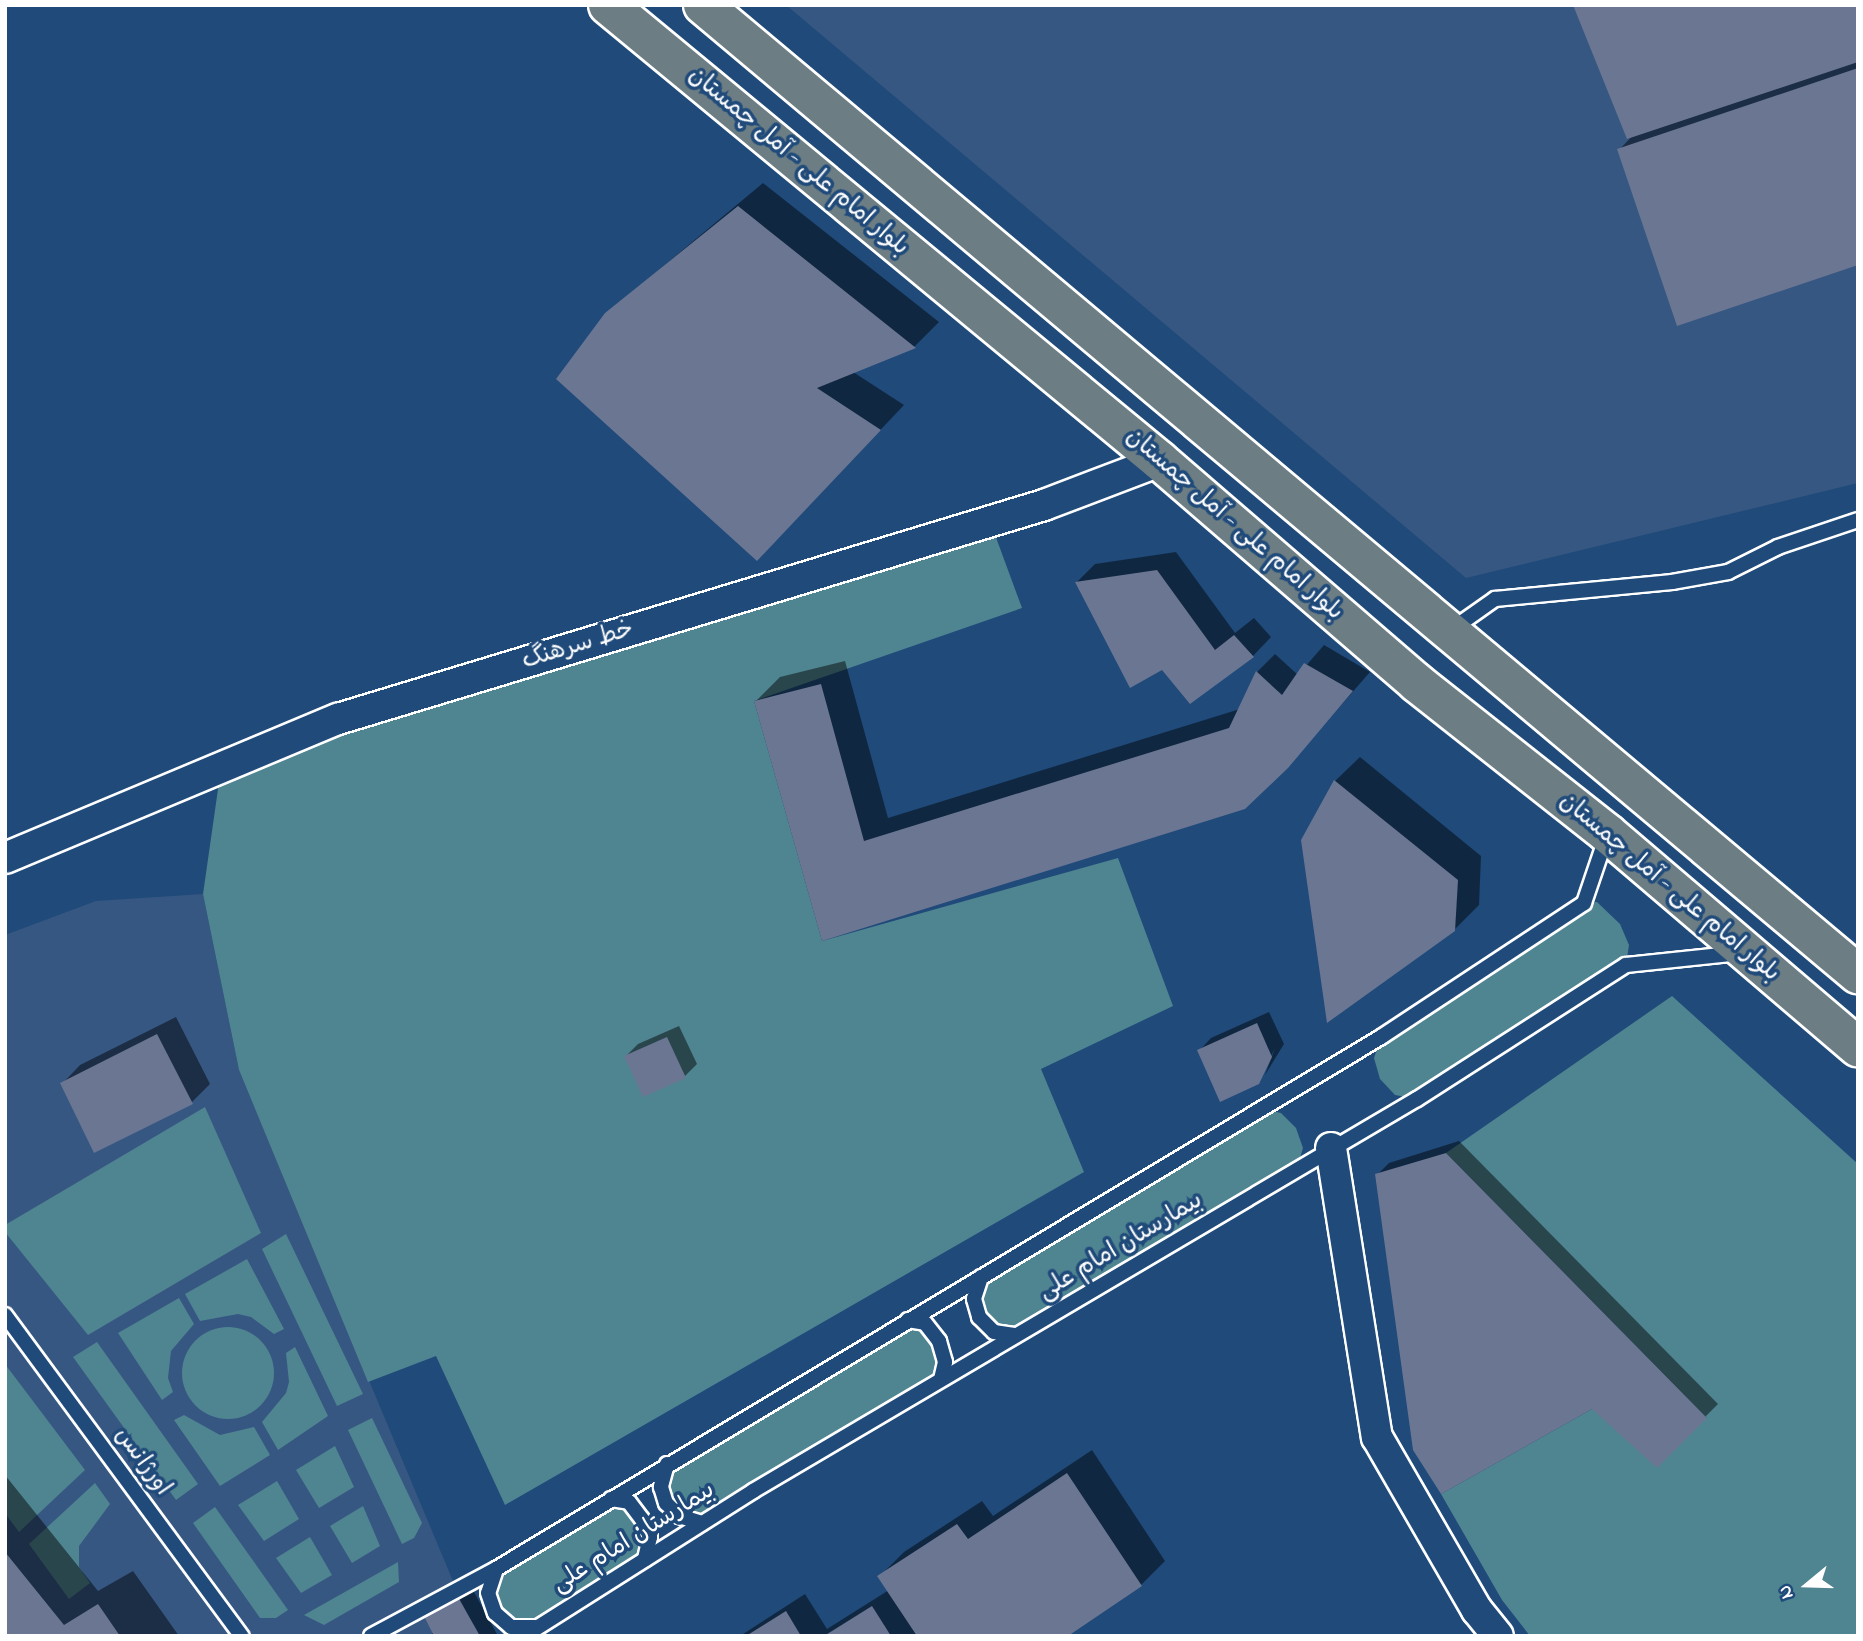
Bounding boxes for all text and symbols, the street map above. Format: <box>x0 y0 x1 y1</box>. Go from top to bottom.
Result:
street label: بلوار امام علی - آمل چمستان <box>682 61 914 263</box>
street label: بلوار امام علی - آمل چمستان <box>1119 423 1349 627</box>
street label: خط سرهنگ <box>519 615 637 677</box>
street label: بلوار امام علی - آمل چمستان <box>1553 787 1785 989</box>
street label: بیمارستان امام علی <box>1034 1187 1208 1307</box>
street label: اورژانس <box>108 1422 176 1502</box>
street label: بیمارستان امام علی <box>547 1476 721 1600</box>
north arrow <box>1772 1550 1842 1620</box>
text: N <box>1772 1582 1802 1602</box>

